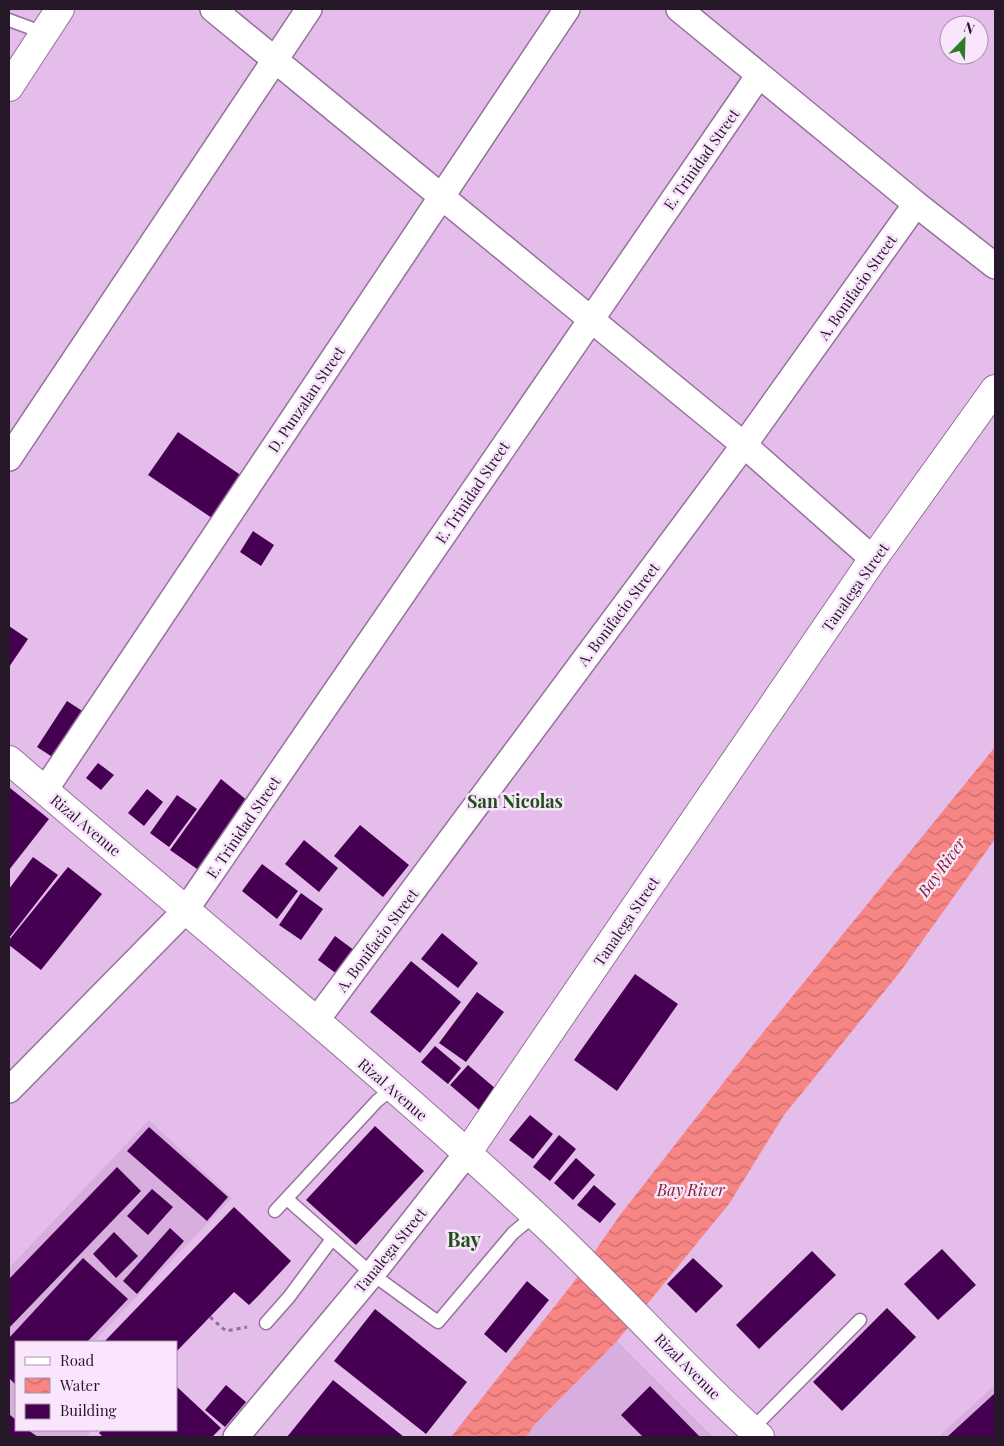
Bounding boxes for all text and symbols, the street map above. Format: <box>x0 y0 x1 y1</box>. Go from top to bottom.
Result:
north arrow <box>939 15 989 65</box>
text: N <box>961 17 978 38</box>
street label: E. Trinidad Street <box>659 104 744 213</box>
street label: A. Bonifacio Street <box>813 230 901 344</box>
street label: D. Punzalan Street <box>263 342 349 456</box>
street label: E. Trinidad Street <box>430 437 514 547</box>
street label: Tanalega Street <box>817 538 893 635</box>
street label: A. Bonifacio Street <box>572 558 664 670</box>
street label: E. Trinidad Street <box>201 772 285 882</box>
district label: San Nicolas <box>467 789 563 813</box>
street label: Rizal Avenue <box>47 790 125 860</box>
water label: Bay River <box>912 832 970 901</box>
street label: Tanalega Street <box>589 872 664 970</box>
street label: A. Bonifacio Street <box>331 884 423 996</box>
street label: Rizal Avenue <box>354 1053 432 1125</box>
water label: Bay River <box>656 1179 726 1200</box>
street label: Tanalega Street <box>350 1203 431 1297</box>
district label: Bay <box>447 1225 482 1252</box>
street label: Rizal Avenue <box>651 1329 725 1403</box>
legend <box>15 1341 178 1431</box>
text: Road <box>60 1350 94 1370</box>
text: Water <box>59 1375 100 1395</box>
text: Building <box>60 1400 117 1420</box>

